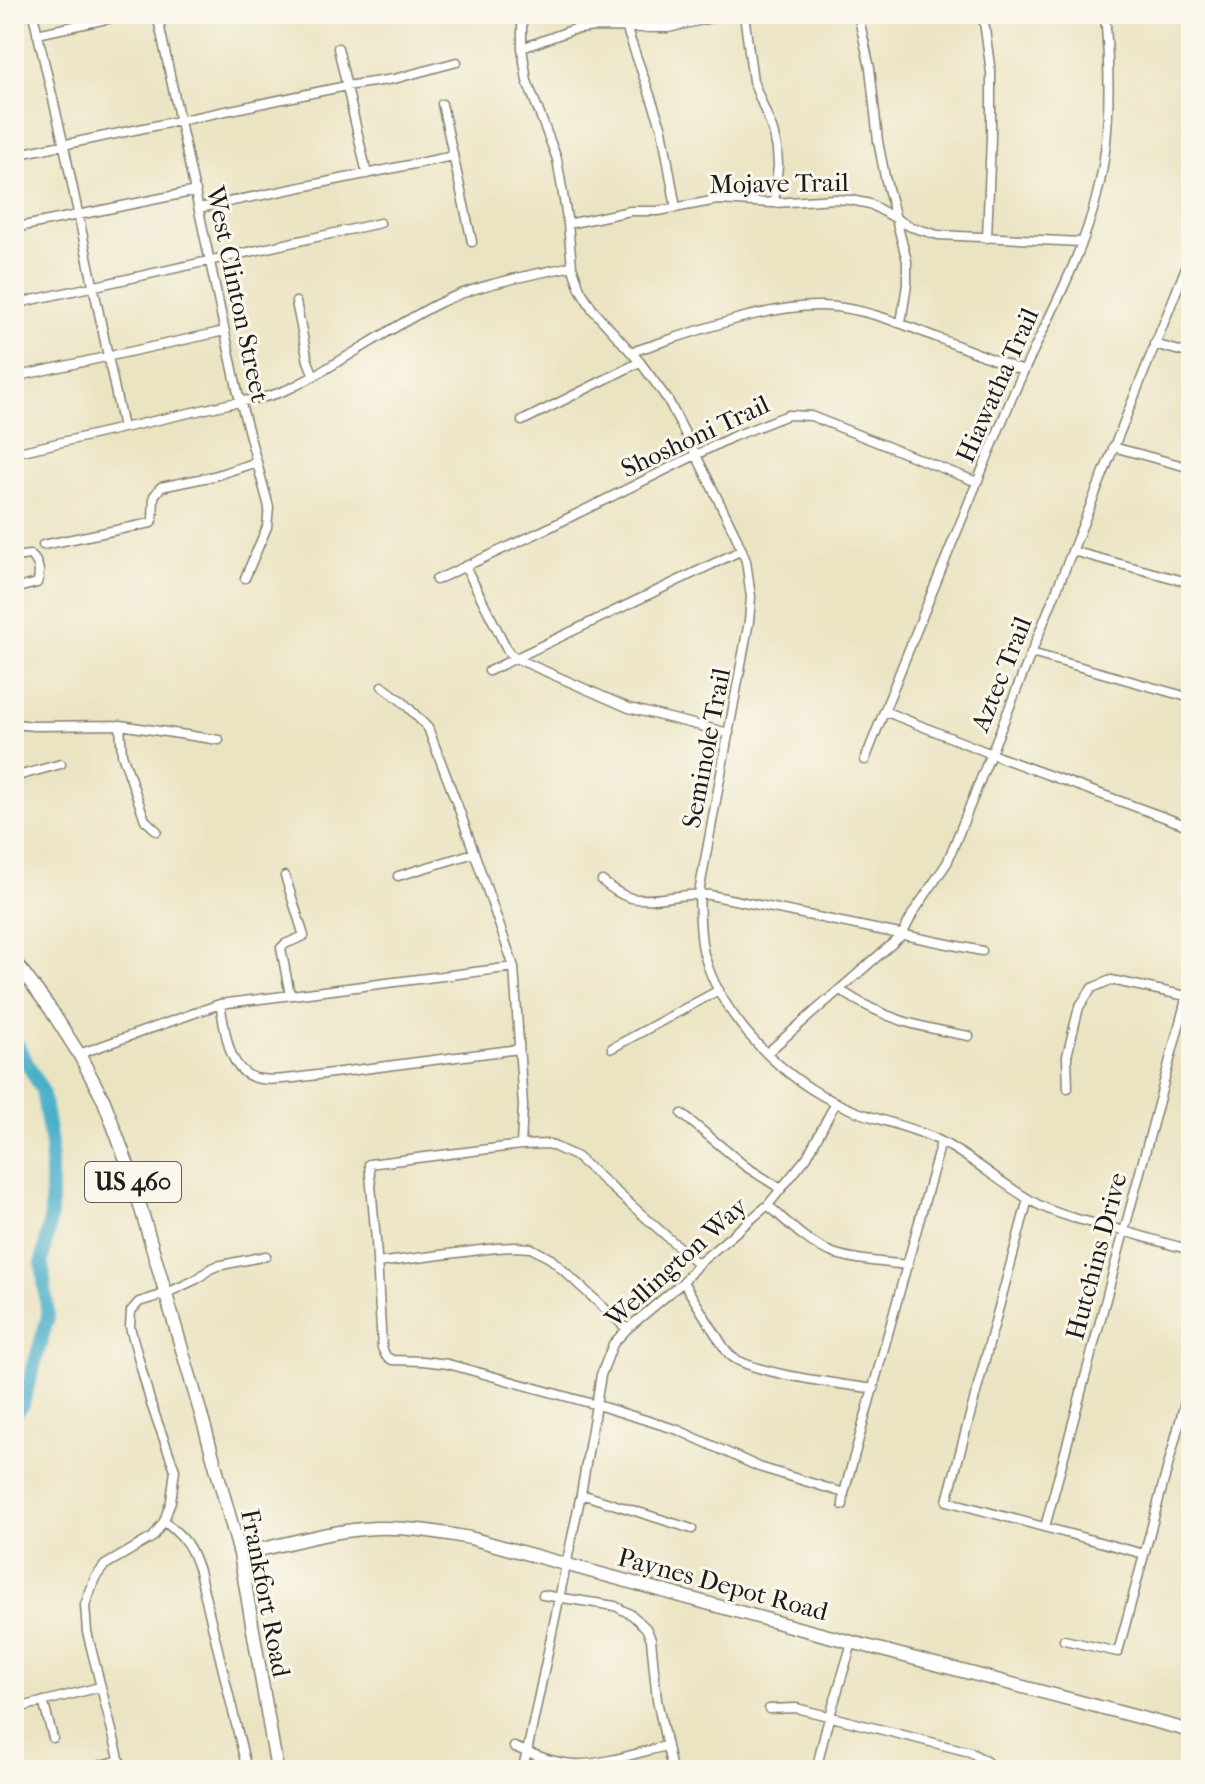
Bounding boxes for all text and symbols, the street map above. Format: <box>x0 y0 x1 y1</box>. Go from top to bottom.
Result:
street label: Mojave Trail <box>709 167 849 200</box>
street label: West Clinton Street <box>199 182 276 406</box>
street label: Hiawatha Trail <box>950 303 1045 467</box>
street label: Shoshoni Trail <box>616 389 774 484</box>
street label: Aztec Trail <box>964 612 1039 737</box>
street label: Seminole Trail <box>676 665 737 831</box>
road number: US 460 <box>85 1162 181 1202</box>
street label: Hutchins Drive <box>1059 1169 1134 1343</box>
street label: Wellington Way <box>598 1190 755 1335</box>
street label: Frankfort Road <box>234 1506 297 1681</box>
street label: Paynes Depot Road <box>614 1542 832 1628</box>

